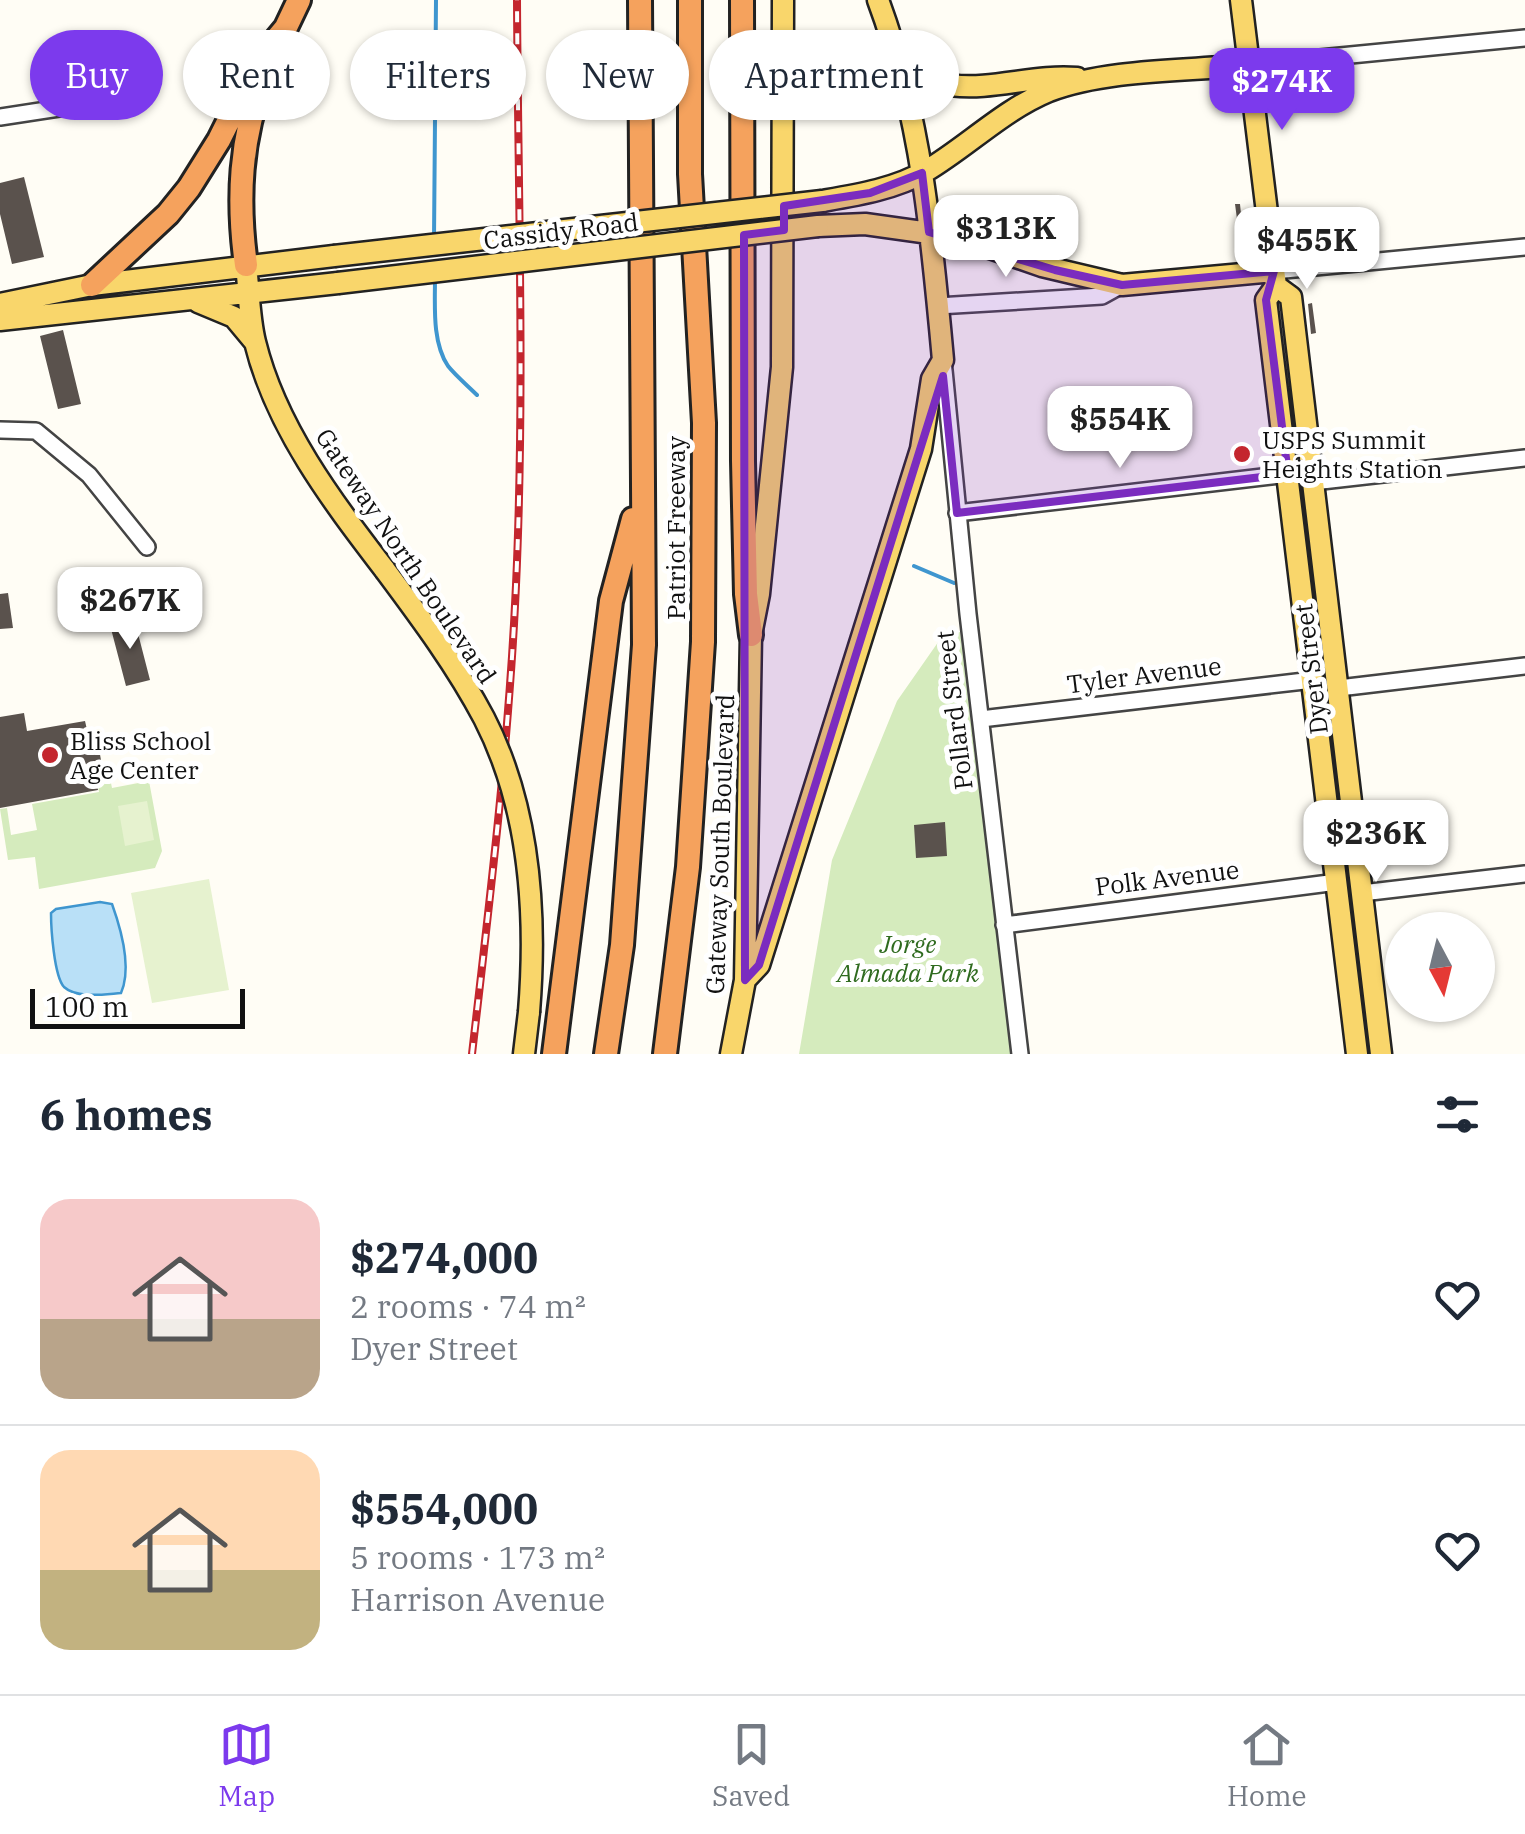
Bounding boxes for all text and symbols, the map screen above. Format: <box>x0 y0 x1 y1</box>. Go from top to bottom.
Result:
chip: Buy <box>30 30 163 120</box>
chip: Rent <box>183 30 330 120</box>
chip: Filters <box>350 30 526 120</box>
chip: New <box>546 30 689 120</box>
chip: Apartment <box>709 30 959 120</box>
pin: $274K <box>1212 48 1352 133</box>
text: $274K <box>1231 59 1333 101</box>
pin: $313K <box>936 195 1076 280</box>
street label: Cassidy Road <box>482 205 640 256</box>
text: $313K <box>955 206 1057 248</box>
pin: $455K <box>1237 207 1377 292</box>
text: $455K <box>1256 218 1358 260</box>
pin: $554K <box>1050 386 1190 471</box>
text: $554K <box>1069 397 1171 439</box>
street label: Gateway North Boulevard <box>309 422 504 690</box>
place label: USPS Summit Heights Station <box>1262 423 1443 485</box>
street label: Patriot Freeway <box>659 435 692 620</box>
marker: USPS Summit Heights Station <box>1231 443 1253 465</box>
pin: $267K <box>60 567 200 652</box>
text: $267K <box>79 578 181 620</box>
street label: Dyer Street <box>1286 602 1335 736</box>
street label: Pollard Street <box>927 628 980 792</box>
street label: Tyler Avenue <box>1065 649 1223 700</box>
street label: Gateway South Boulevard <box>698 693 741 995</box>
place label: Bliss School Age Center <box>70 724 211 786</box>
marker: Bliss School Age Center <box>39 744 61 766</box>
pin: $236K <box>1306 800 1446 885</box>
text: $236K <box>1325 811 1427 853</box>
street label: Polk Avenue <box>1093 852 1241 903</box>
north arrow <box>1385 912 1495 1022</box>
map controls <box>1385 912 1495 1022</box>
park label: Jorge Almada Park <box>835 927 980 989</box>
scale bar <box>30 984 245 1028</box>
text: 100 m <box>45 988 129 1025</box>
text: 6 homes <box>40 1087 213 1142</box>
icon: filters <box>1430 1087 1485 1142</box>
text: $274,000 <box>350 1230 538 1285</box>
icon: home <box>120 1239 240 1359</box>
icon: heart <box>1430 1272 1485 1327</box>
text: 2 rooms · 74 m² <box>350 1285 586 1327</box>
text: Dyer Street <box>350 1327 518 1369</box>
text: $554,000 <box>350 1481 538 1536</box>
icon: home <box>120 1490 240 1610</box>
icon: heart <box>1430 1523 1485 1578</box>
text: 5 rooms · 173 m² <box>350 1536 605 1578</box>
text: Harrison Avenue <box>350 1578 605 1620</box>
tab: Map <box>218 1717 275 1814</box>
tab: Saved <box>712 1717 790 1814</box>
tab: Home <box>1227 1717 1307 1814</box>

